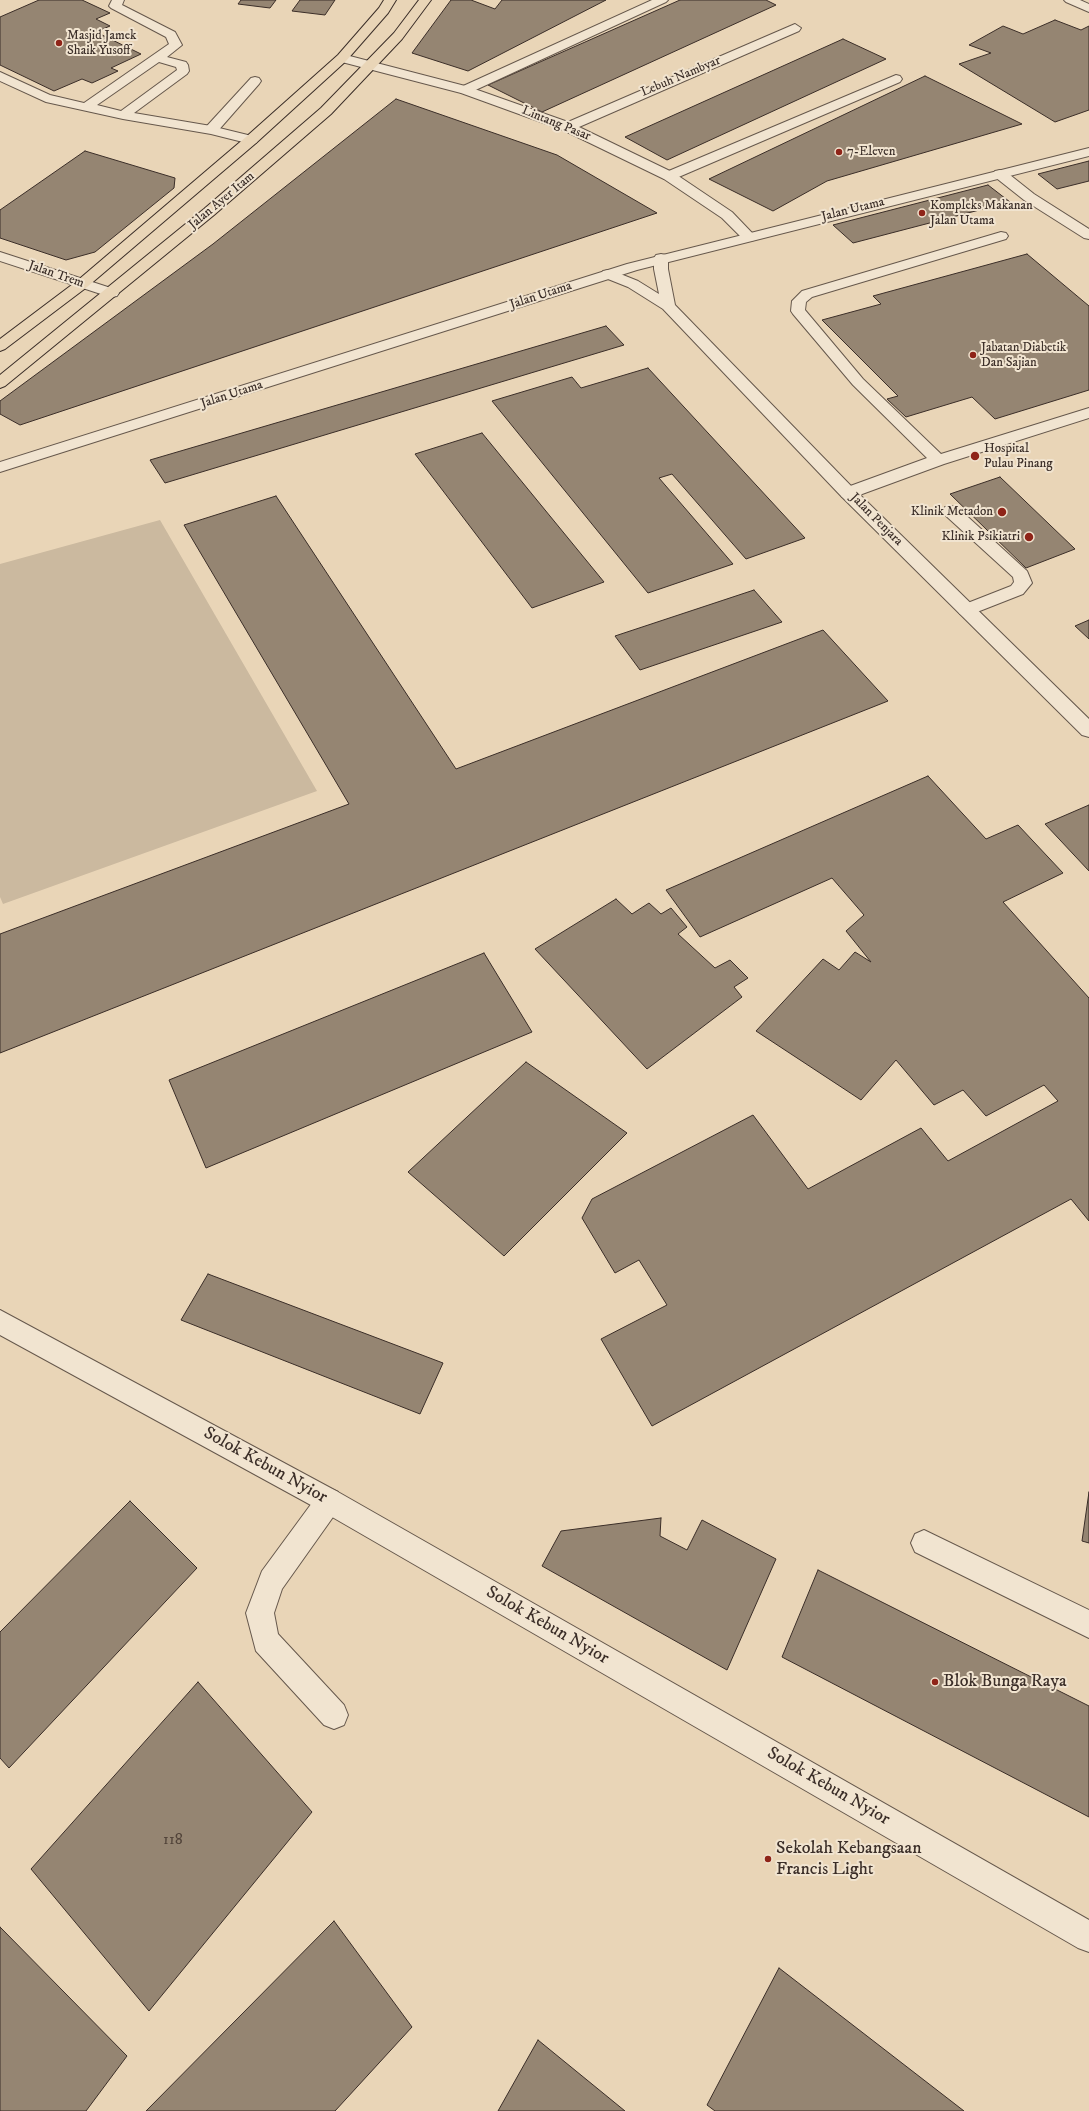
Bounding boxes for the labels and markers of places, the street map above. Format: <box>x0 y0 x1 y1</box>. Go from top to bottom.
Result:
place label: Masjid Jamek Shaik Yusoff <box>67 28 136 59</box>
marker: Masjid Jamek Shaik Yusoff <box>54 38 64 48</box>
place label: 7-Eleven <box>847 144 895 160</box>
marker: 7-Eleven <box>834 147 844 157</box>
place label: Kompleks Makanan Jalan Utama <box>930 198 1033 229</box>
marker: Kompleks Makanan Jalan Utama <box>917 208 927 218</box>
place label: Jabatan Diabetik Dan Sajian <box>981 340 1066 371</box>
marker: Jabatan Diabetik Dan Sajian <box>968 350 978 360</box>
place label: Hospital Pulau Pinang <box>984 441 1053 472</box>
marker: Hospital Pulau Pinang <box>969 450 981 462</box>
place label: Klinik Metadon <box>911 504 993 520</box>
marker: Klinik Metadon <box>996 506 1008 518</box>
place label: Klinik Psikiatri <box>941 529 1020 545</box>
marker: Klinik Psikiatri <box>1023 531 1035 543</box>
place label: Blok Bunga Raya <box>943 1671 1067 1693</box>
marker: Blok Bunga Raya <box>930 1677 940 1687</box>
place label: Sekolah Kebangsaan Francis Light <box>776 1838 922 1880</box>
marker: Sekolah Kebangsaan Francis Light <box>763 1854 773 1864</box>

